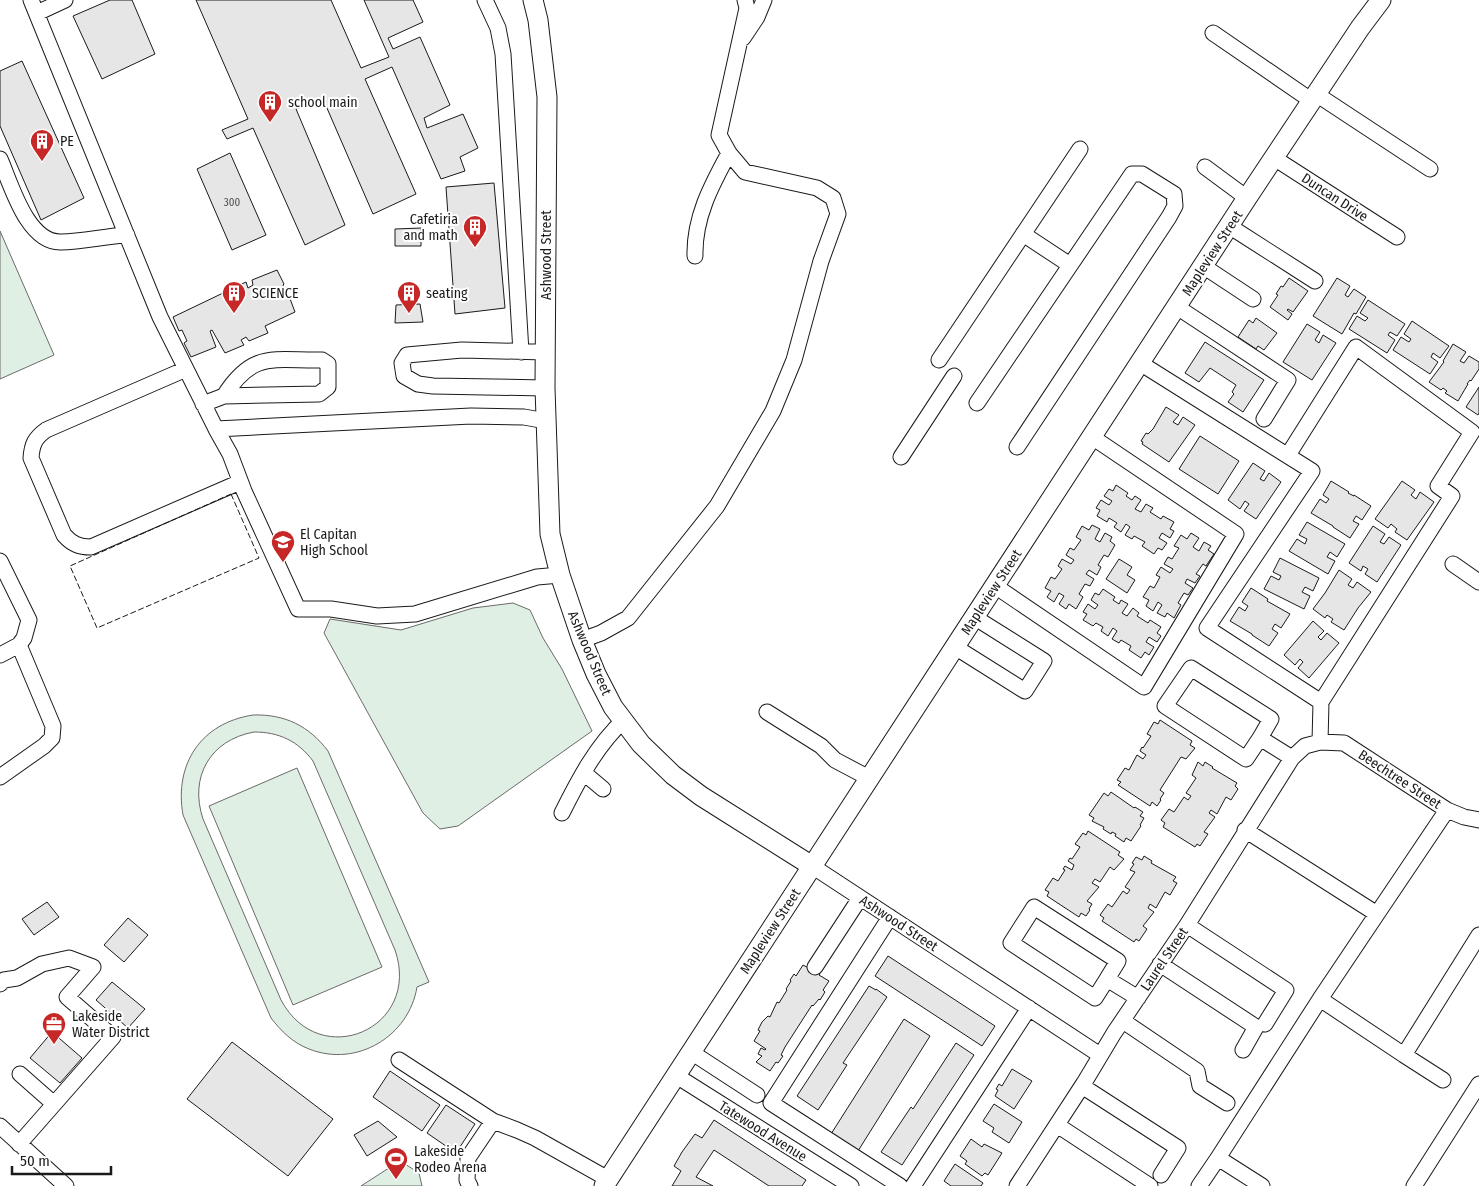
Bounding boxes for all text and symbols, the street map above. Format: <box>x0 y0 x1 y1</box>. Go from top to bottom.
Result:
building icon: school main <box>257 89 283 123</box>
place label: school main <box>288 94 358 111</box>
building icon: PE <box>29 128 55 162</box>
place label: PE <box>60 133 74 150</box>
street label: Duncan Drive <box>1298 170 1371 225</box>
house number: 300 <box>224 196 240 209</box>
street label: Mapleview Street <box>1179 207 1247 299</box>
street label: Ashwood Street <box>538 210 555 300</box>
place label: Cafetiria and math <box>403 211 458 244</box>
building icon: Cafetiria and math <box>462 214 488 248</box>
building icon: SCIENCE <box>221 280 247 314</box>
building icon: seating <box>396 280 422 314</box>
place label: SCIENCE <box>252 285 299 302</box>
place label: seating <box>426 285 468 302</box>
place label: El Capitan High School <box>300 526 368 559</box>
school or university icon: El Capitan High School <box>270 529 296 563</box>
street label: Mapleview Street <box>958 546 1026 638</box>
street label: Ashwood Street <box>564 609 615 698</box>
street label: Beechtree Street <box>1355 746 1445 813</box>
street label: Mapleview Street <box>737 885 805 977</box>
street label: Ashwood Street <box>856 892 941 955</box>
street label: Laurel Street <box>1137 924 1192 994</box>
place label: Lakeside Water District <box>72 1008 150 1041</box>
office icon: Lakeside Water District <box>41 1011 67 1045</box>
street label: Tatewood Avenue <box>716 1098 810 1165</box>
place label: Lakeside Rodeo Arena <box>414 1143 487 1176</box>
scale bar <box>12 1144 111 1176</box>
sports icon: Lakeside Rodeo Arena <box>383 1146 409 1180</box>
text: 50 m <box>20 1152 50 1170</box>

